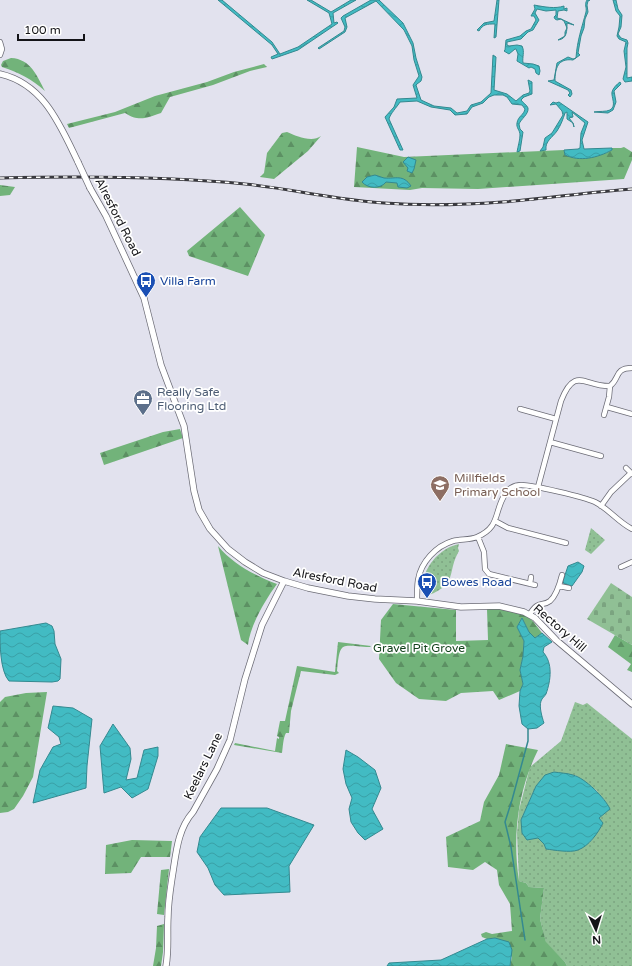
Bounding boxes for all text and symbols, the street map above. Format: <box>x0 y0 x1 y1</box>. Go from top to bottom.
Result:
scale bar <box>18 16 84 42</box>
text: 100 m <box>24 23 61 37</box>
street label: Alresford Road <box>92 176 144 258</box>
bus stop icon: Villa Farm <box>135 270 157 298</box>
place label: Villa Farm <box>160 274 216 288</box>
place label: Really Safe Flooring Ltd <box>157 385 226 413</box>
office icon: Really Safe Flooring Ltd <box>132 388 154 416</box>
place label: Millfields Primary School <box>454 471 540 499</box>
school or university icon: Millfields Primary School <box>429 474 451 502</box>
street label: Alresford Road <box>292 565 378 595</box>
bus stop icon: Bowes Road <box>416 571 438 599</box>
place label: Bowes Road <box>441 575 512 589</box>
street label: Rectory Hill <box>531 601 589 655</box>
park label: Gravel Pit Grove <box>373 641 465 655</box>
street label: Keelars Lane <box>181 730 225 802</box>
north arrow <box>576 910 616 950</box>
text: N <box>592 933 602 946</box>

